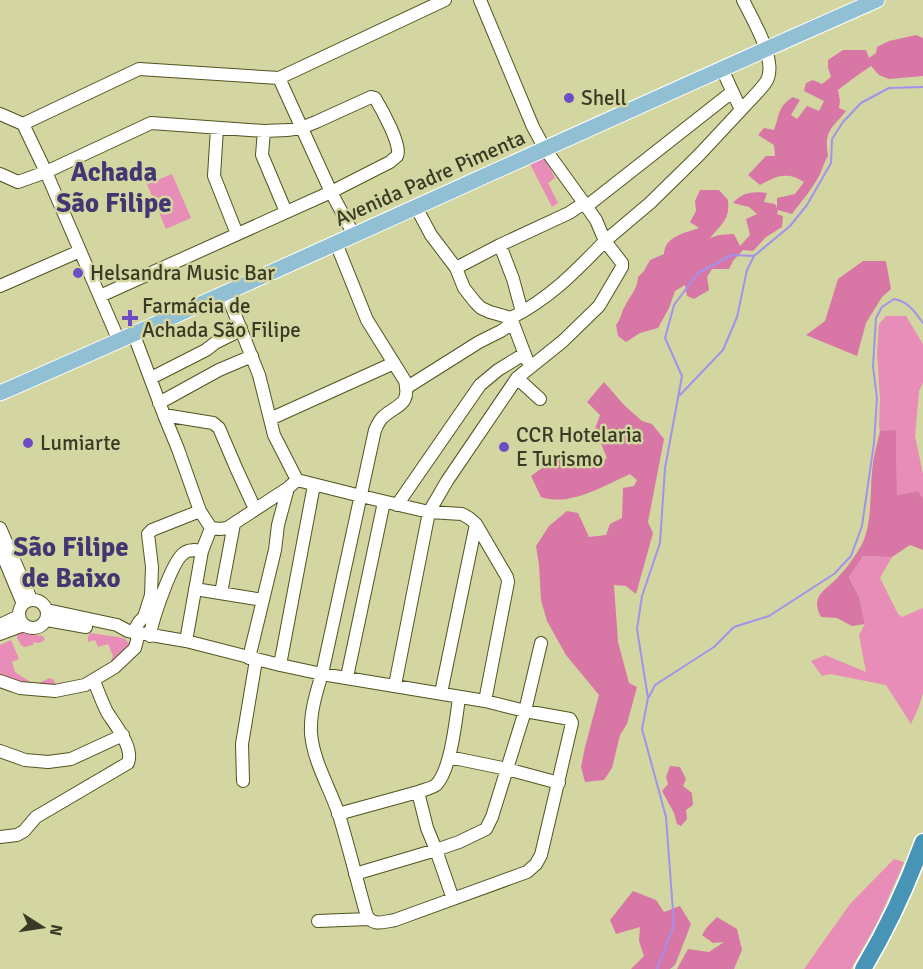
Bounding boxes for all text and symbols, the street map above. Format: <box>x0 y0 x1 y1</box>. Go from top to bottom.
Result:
place label: Shell <box>581 85 627 111</box>
marker: Shell <box>562 91 576 105</box>
street label: Avenida Padre Pimenta <box>331 124 529 232</box>
district label: Achada São Filipe <box>56 156 172 220</box>
place label: Helsandra Music Bar <box>90 260 275 286</box>
marker: Helsandra Music Bar <box>71 266 85 280</box>
place label: Farmácia de Achada São Filipe <box>142 293 301 343</box>
marker: Farmácia de Achada São Filipe <box>123 311 137 325</box>
place label: CCR Hotelaria E Turismo <box>516 422 642 472</box>
place label: Lumiarte <box>40 430 121 456</box>
marker: Lumiarte <box>21 436 35 450</box>
marker: CCR Hotelaria E Turismo <box>497 440 511 454</box>
district label: São Filipe de Baixo <box>13 531 129 595</box>
north arrow <box>12 897 72 957</box>
text: N <box>45 922 67 937</box>

